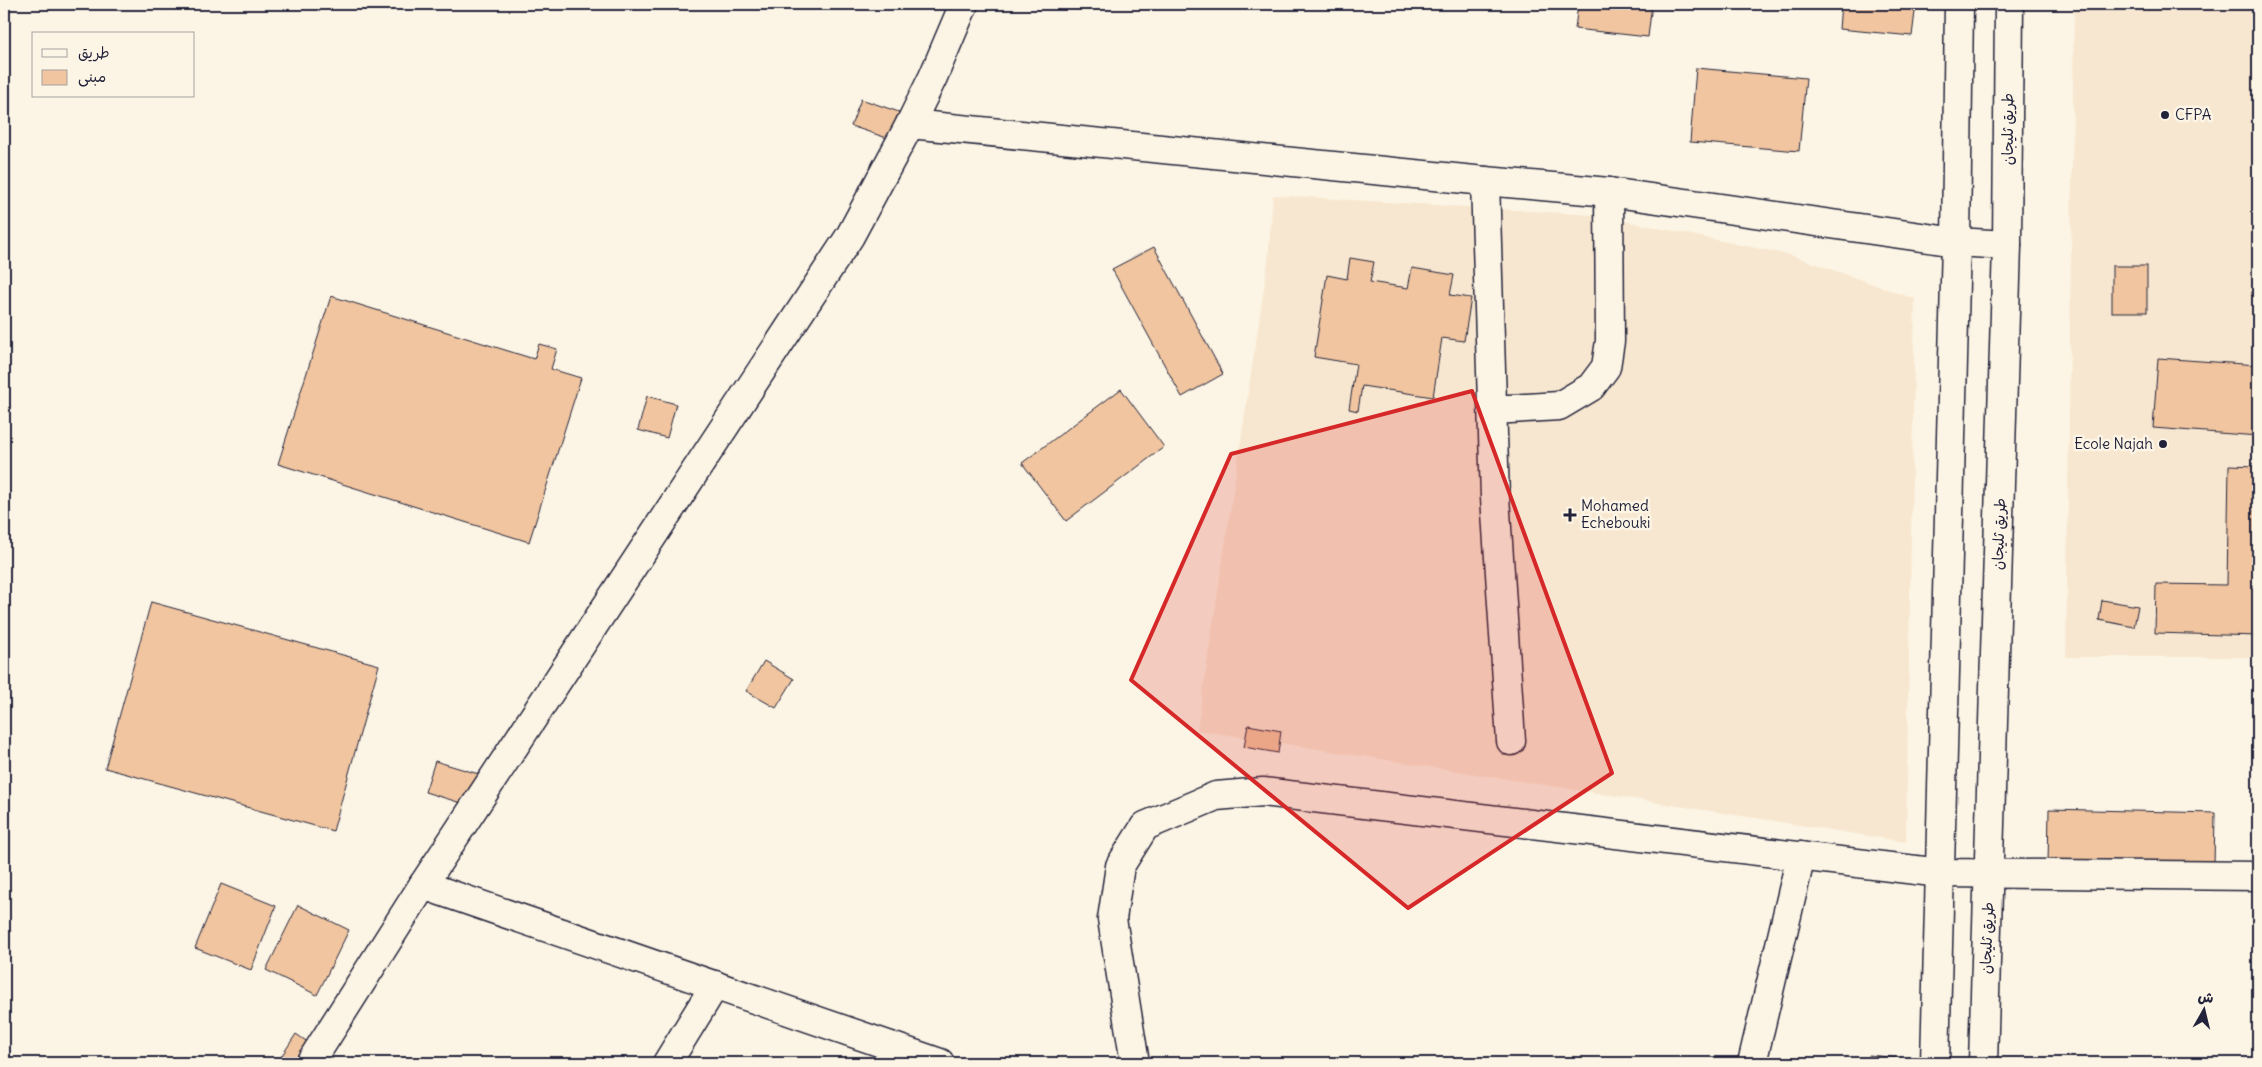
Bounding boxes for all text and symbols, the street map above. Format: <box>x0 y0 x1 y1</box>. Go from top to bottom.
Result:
legend <box>32 32 195 98</box>
text: طريق <box>78 43 110 62</box>
text: مبنى <box>78 67 106 87</box>
street label: طريق ثليجان <box>1998 93 2017 165</box>
place label: CFPA <box>2175 105 2212 124</box>
marker: CFPA <box>2159 109 2171 121</box>
place label: Ecole Najah <box>2074 434 2153 453</box>
marker: Ecole Najah <box>2157 438 2169 450</box>
place label: Mohamed Echebouki <box>1581 496 1650 532</box>
street label: طريق ثليجان <box>1988 498 2009 570</box>
marker: Mohamed Echebouki <box>1563 508 1577 522</box>
street label: طريق ثليجان <box>1976 902 1997 974</box>
north arrow <box>2180 984 2230 1034</box>
text: ش <box>2197 987 2215 1007</box>

